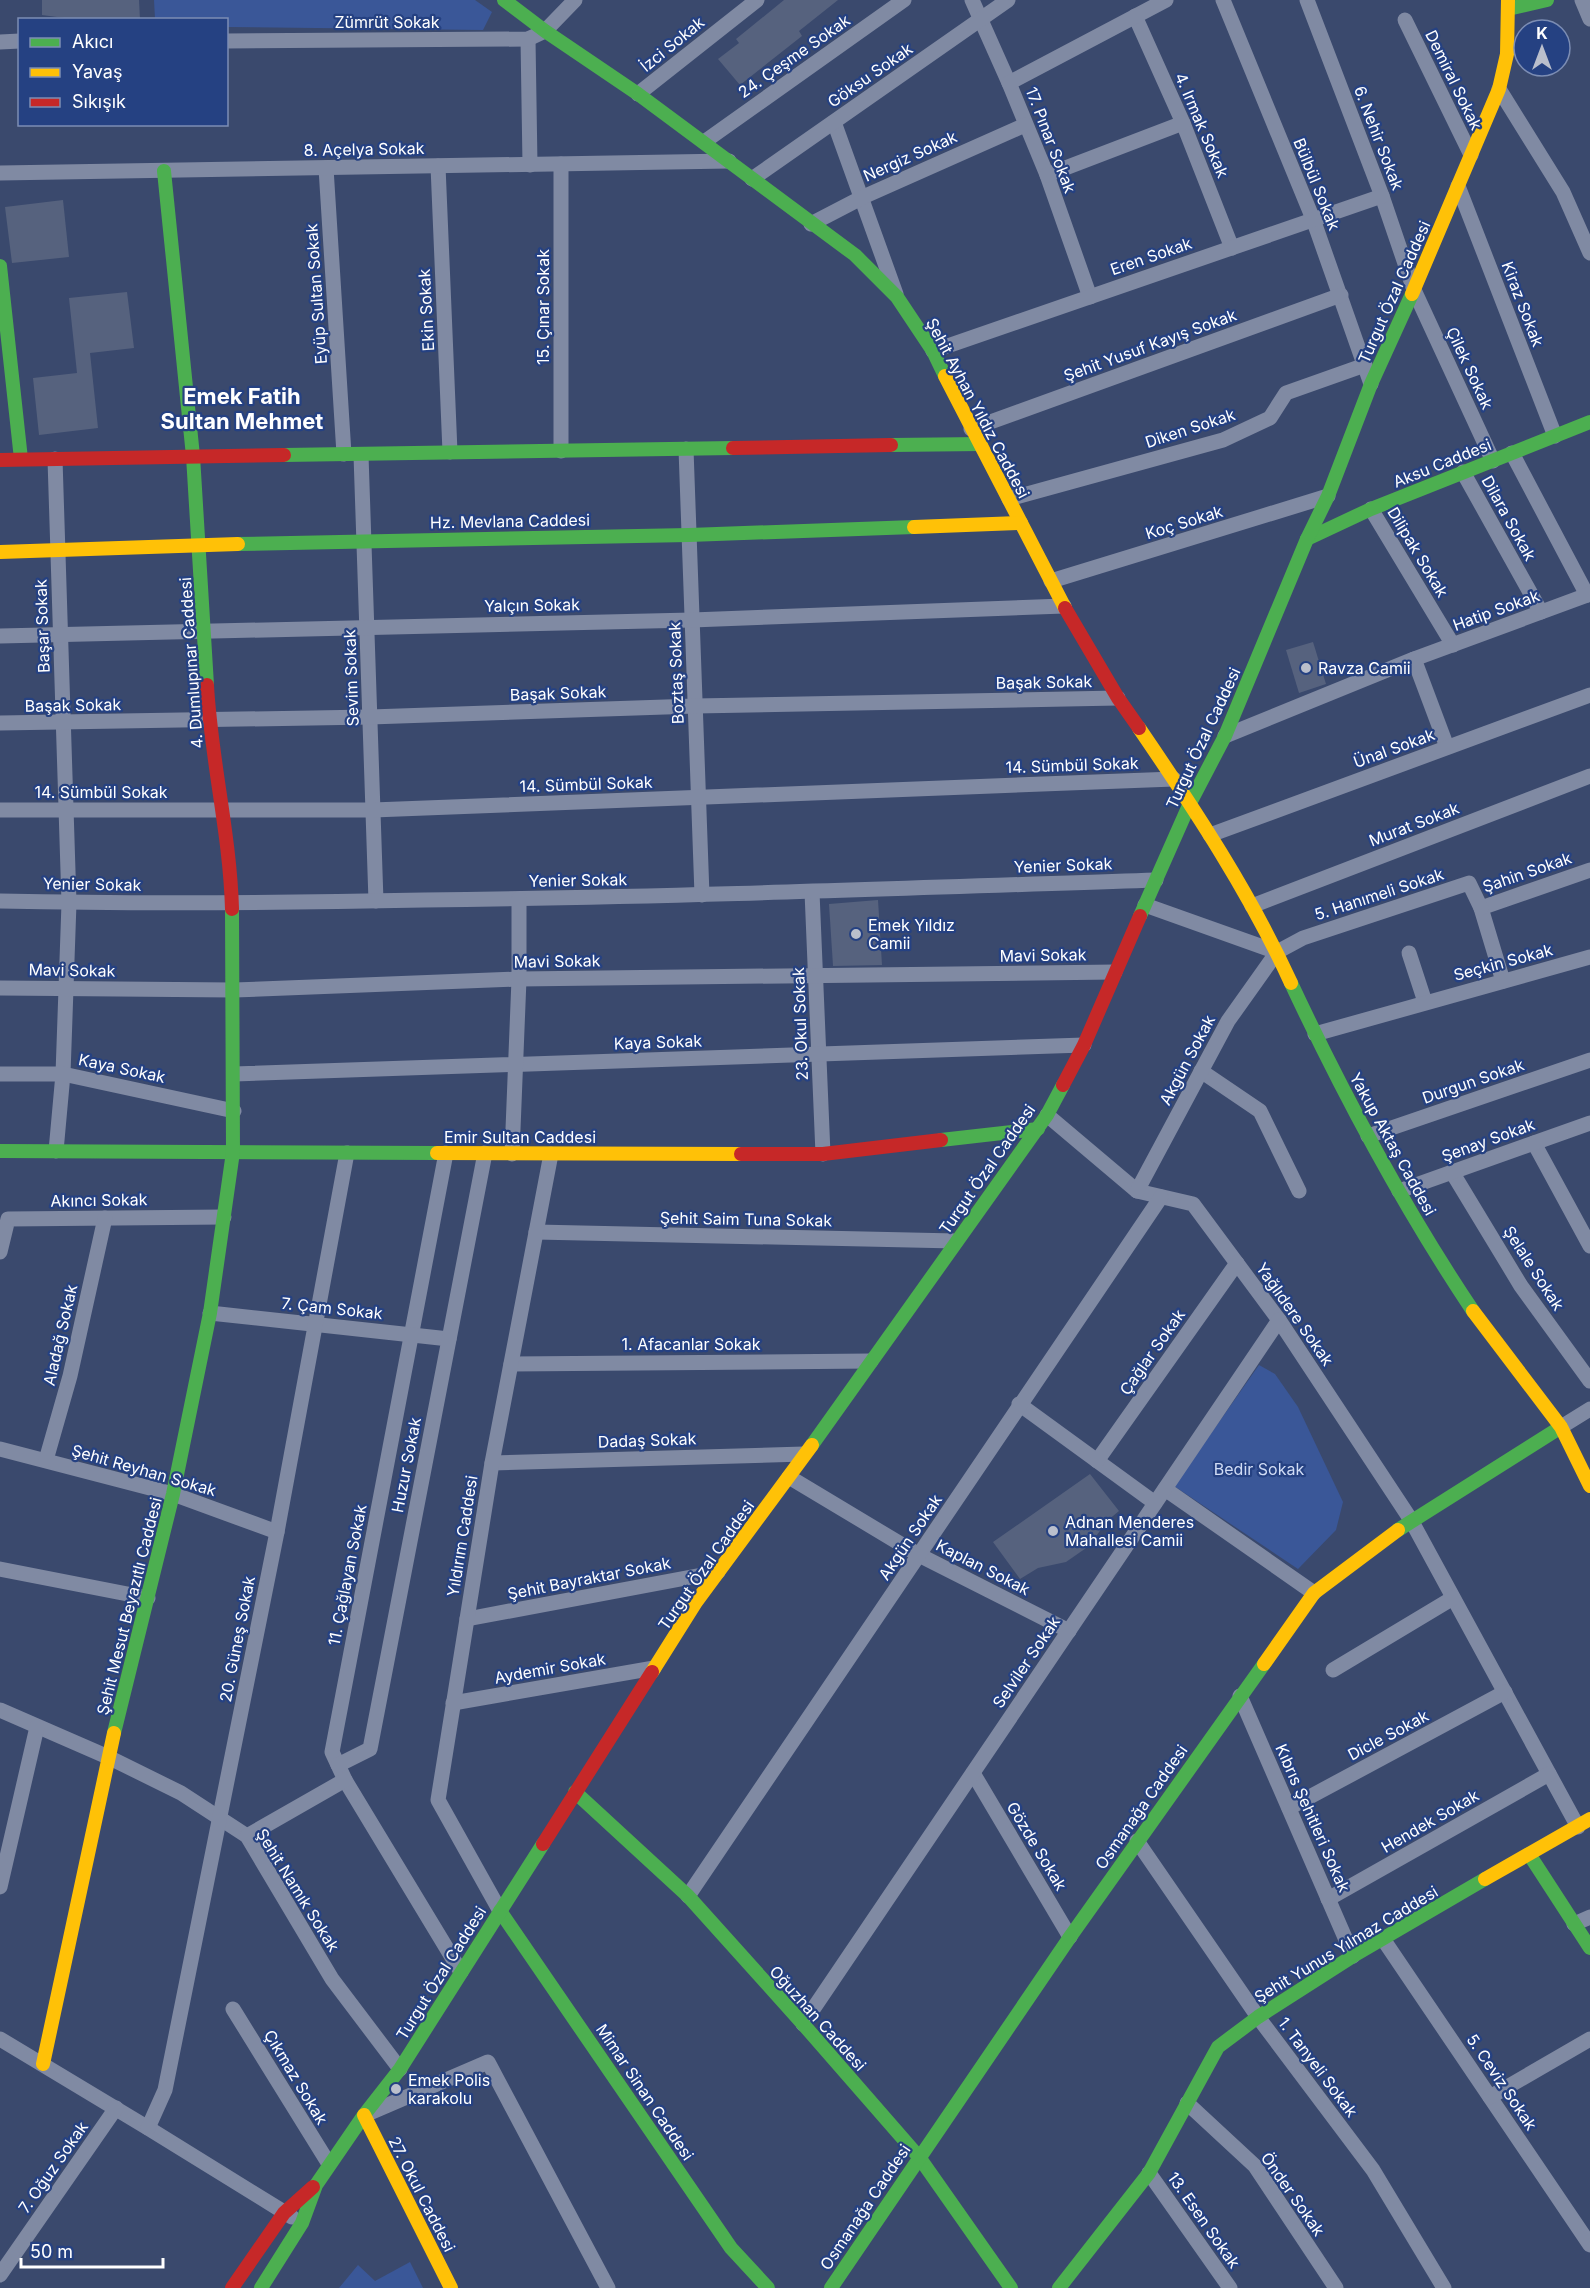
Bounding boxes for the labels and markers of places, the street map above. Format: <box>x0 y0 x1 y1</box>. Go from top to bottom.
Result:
place label: Ravza Camii <box>1318 658 1411 678</box>
marker: Ravza Camii <box>1299 661 1313 675</box>
place label: Emek Yıldız Camii <box>868 915 955 953</box>
marker: Emek Yıldız Camii <box>849 927 863 941</box>
place label: Adnan Menderes Mahallesi Camii <box>1065 1512 1194 1550</box>
marker: Adnan Menderes Mahallesi Camii <box>1046 1524 1060 1538</box>
place label: Emek Polis karakolu <box>408 2070 490 2108</box>
marker: Emek Polis karakolu <box>389 2082 403 2096</box>

